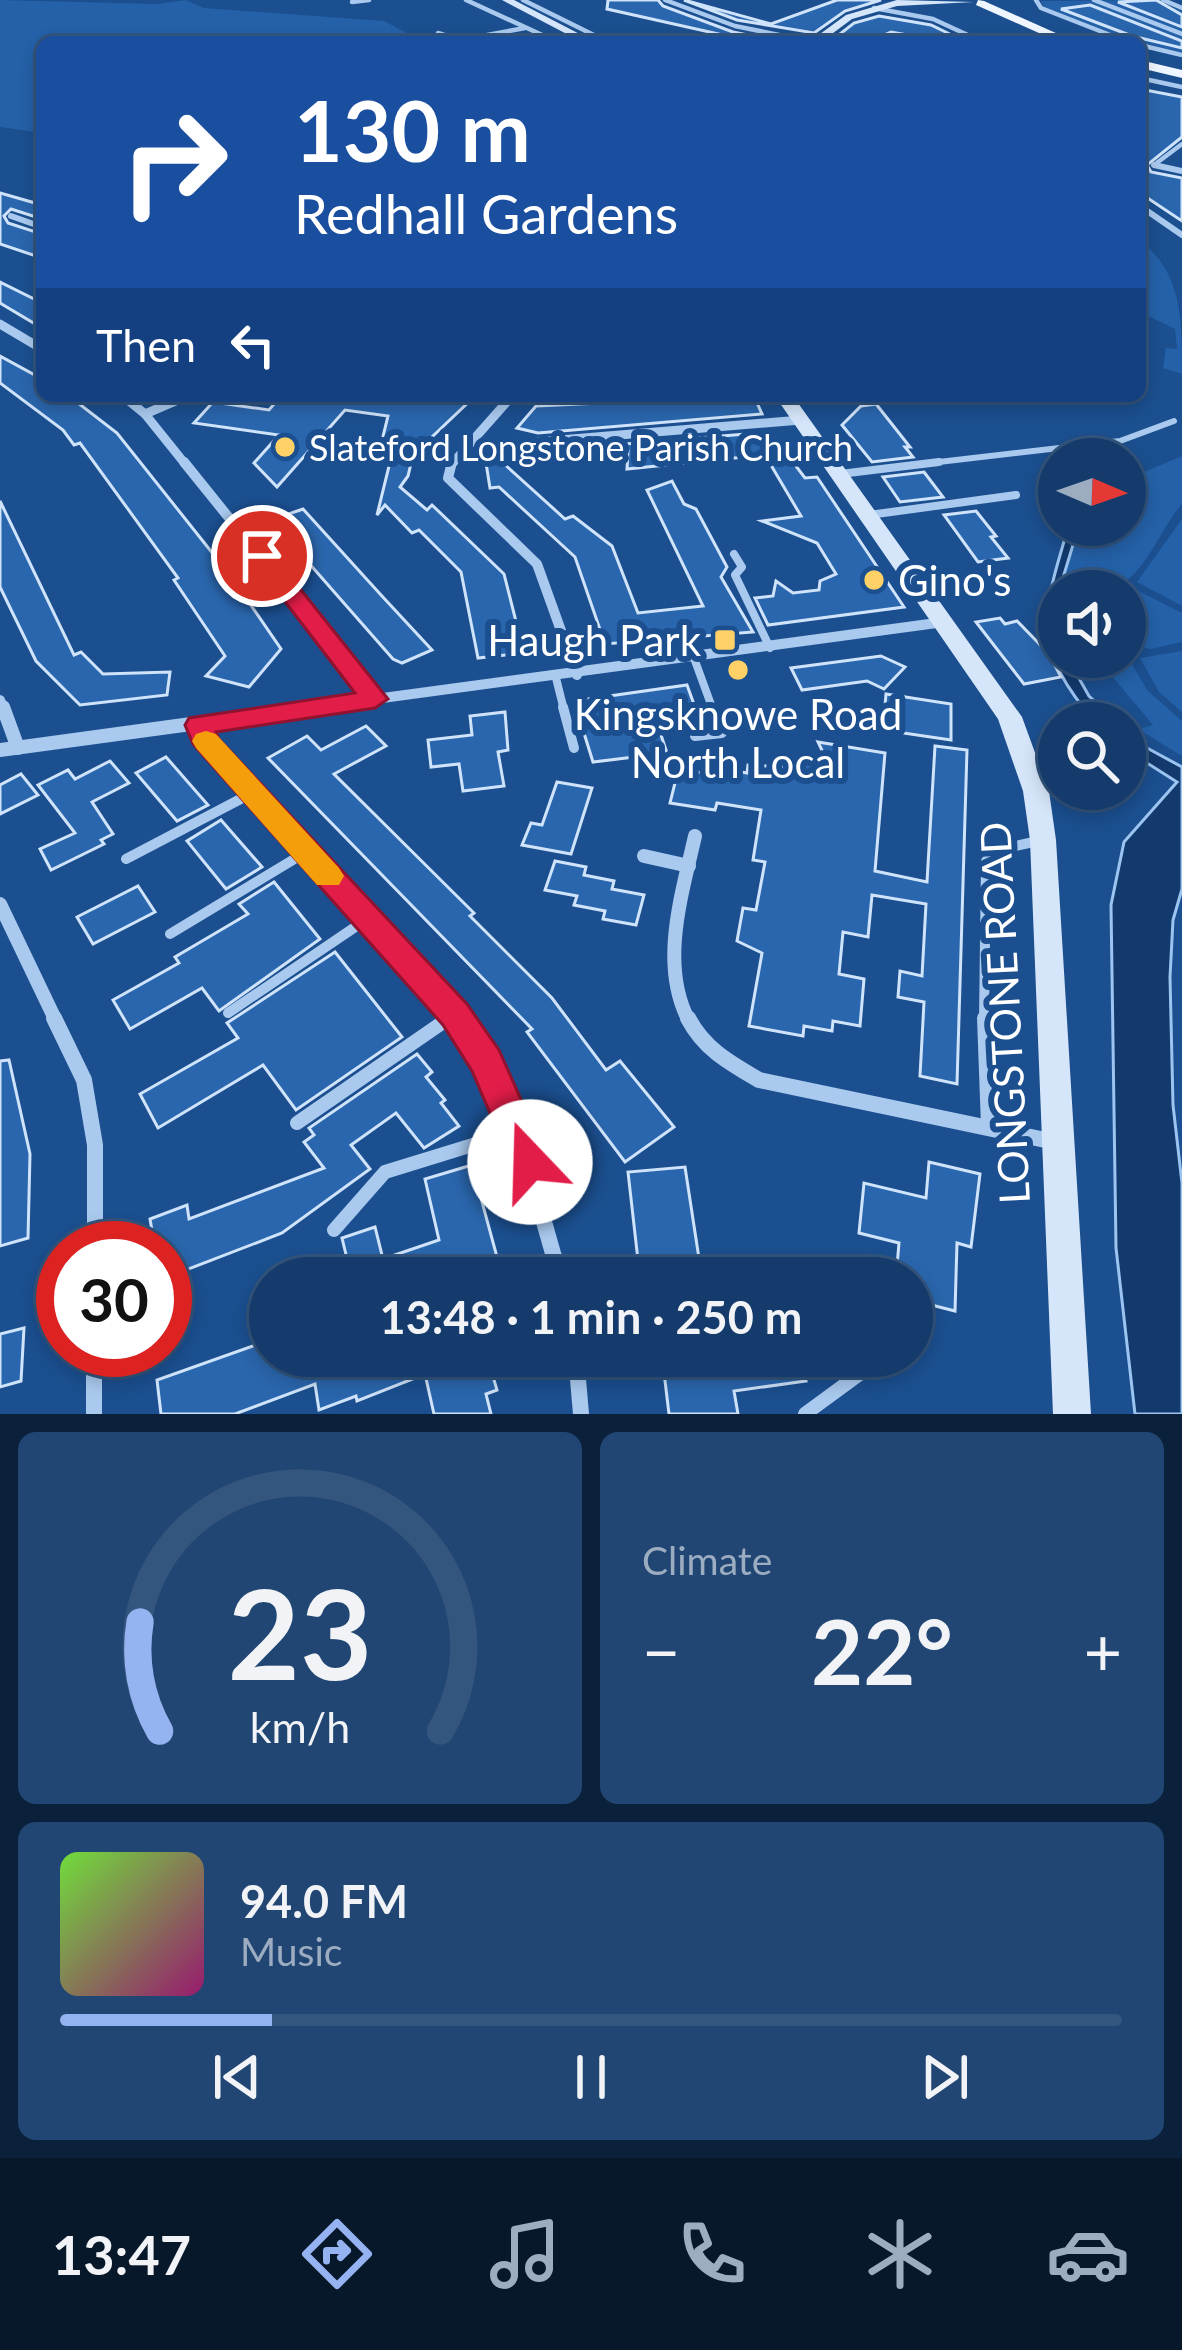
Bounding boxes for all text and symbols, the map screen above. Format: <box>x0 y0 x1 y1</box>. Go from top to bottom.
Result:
text: 130 m <box>294 79 531 180</box>
icon: right <box>96 84 252 240</box>
text: Redhall Gardens <box>294 181 678 246</box>
icon: left <box>220 312 286 378</box>
text: Then <box>96 318 196 372</box>
place label: Slateford Longstone Parish Church <box>309 425 853 469</box>
marker: Slateford Longstone Parish Church <box>272 434 298 460</box>
north arrow <box>1038 438 1146 546</box>
map controls <box>1038 438 1146 810</box>
pin <box>211 505 313 607</box>
icon: arrive <box>229 523 295 589</box>
place label: Gino's <box>898 555 1011 605</box>
marker: Gino's <box>861 567 887 593</box>
button: sound <box>1038 570 1146 678</box>
place label: Haugh Park <box>487 615 702 665</box>
marker: Haugh Park <box>712 627 738 653</box>
marker: Kingsknowe Road North Local <box>725 657 751 683</box>
place label: Kingsknowe Road North Local <box>574 689 902 787</box>
button: search <box>1038 702 1146 810</box>
street label: LONGSTONE ROAD <box>969 821 1039 1205</box>
position arrow <box>467 1099 593 1225</box>
speed limit sign: 30 <box>36 1221 192 1377</box>
text: 13:48 · 1 min · 250 m <box>380 1290 802 1344</box>
text: Climate <box>642 1537 772 1583</box>
text: 23 <box>228 1557 372 1707</box>
text: 22° <box>811 1596 953 1704</box>
text: − <box>642 1611 680 1690</box>
text: + <box>1084 1611 1122 1690</box>
text: km/h <box>250 1701 350 1752</box>
text: 94.0 FM <box>240 1874 408 1928</box>
text: Music <box>240 1928 342 1974</box>
icon: previous <box>204 2044 270 2110</box>
icon: pause <box>558 2044 624 2110</box>
icon: next <box>912 2044 978 2110</box>
icon: directions <box>295 2212 379 2296</box>
icon: music <box>483 2212 567 2296</box>
icon: phone <box>670 2212 754 2296</box>
icon: climate <box>858 2212 942 2296</box>
icon: car <box>1046 2212 1130 2296</box>
text: 13:47 <box>52 2222 191 2287</box>

